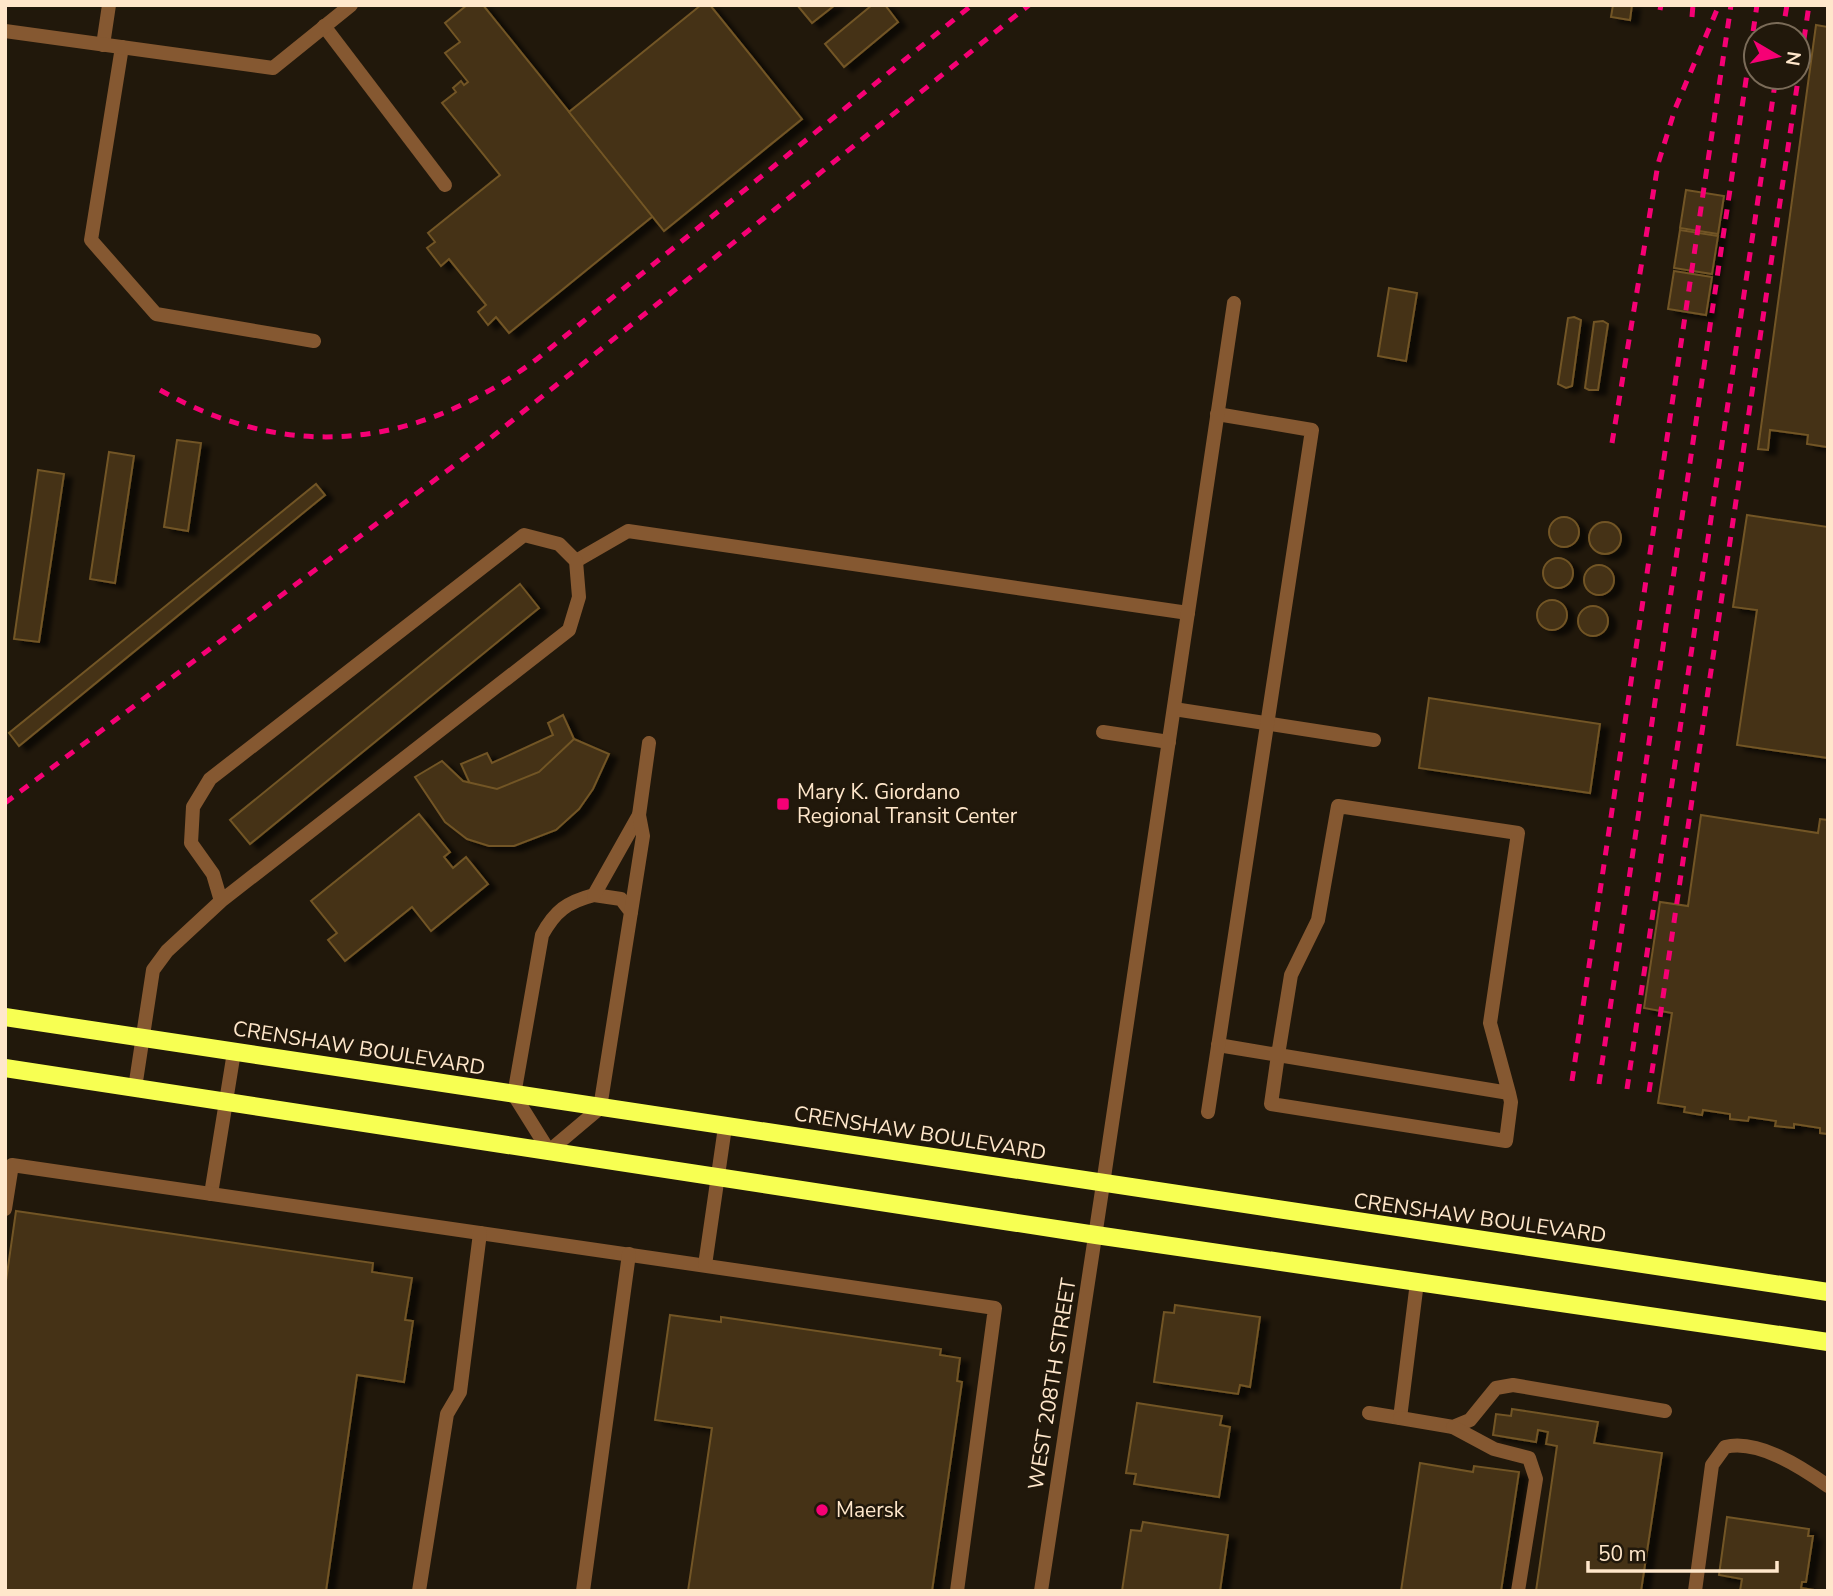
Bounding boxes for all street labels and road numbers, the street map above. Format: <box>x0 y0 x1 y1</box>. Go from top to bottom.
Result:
street label: CRENSHAW BOULEVARD <box>231 1014 487 1082</box>
street label: CRENSHAW BOULEVARD <box>792 1099 1048 1167</box>
street label: CRENSHAW BOULEVARD <box>1352 1186 1608 1250</box>
street label: WEST 208TH STREET <box>1021 1276 1083 1492</box>

